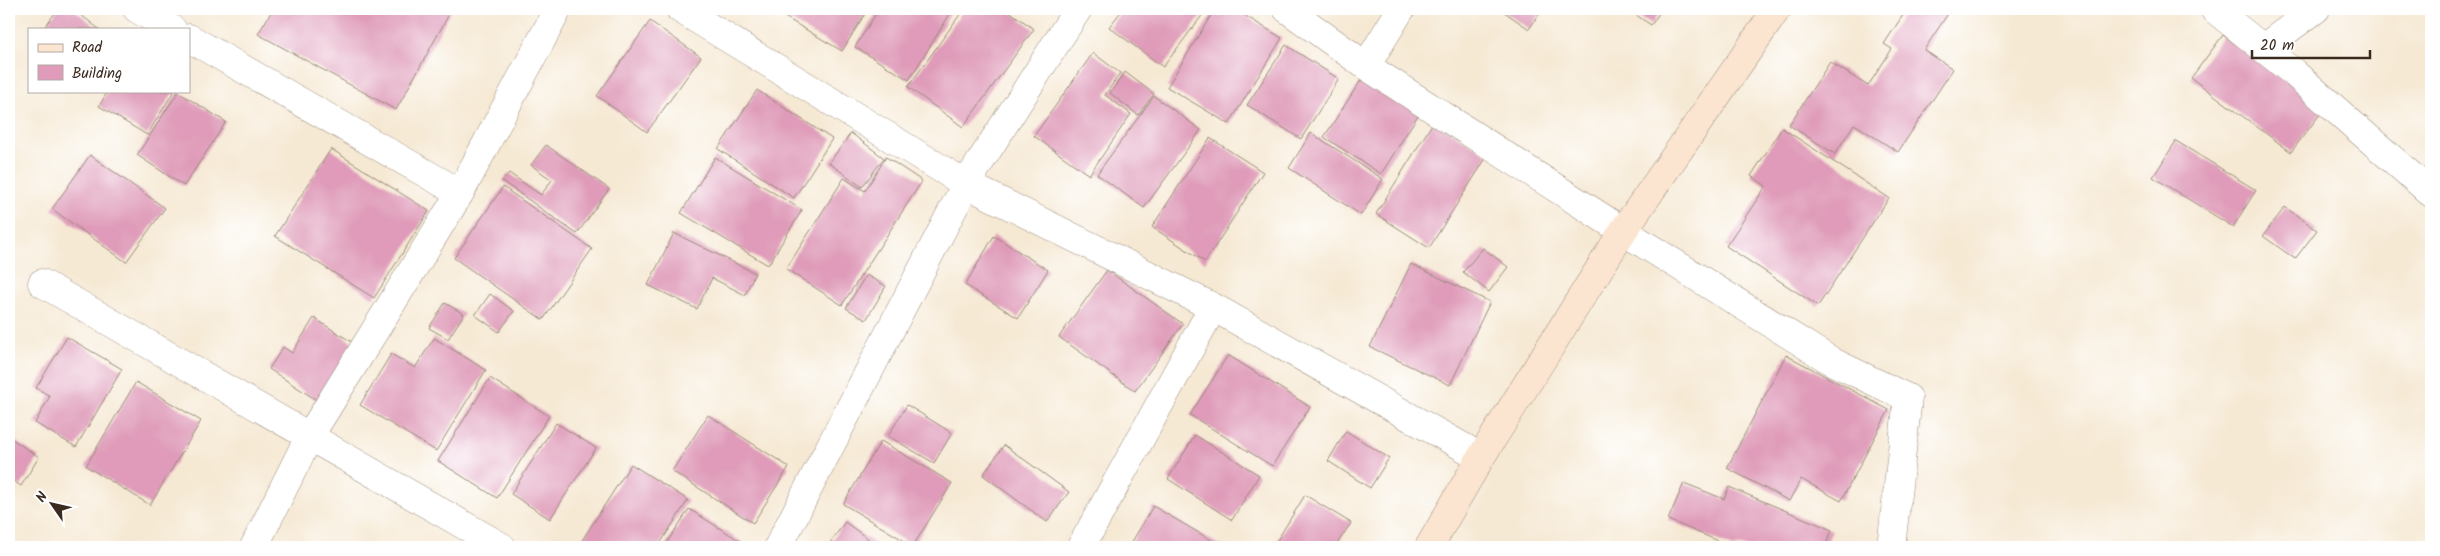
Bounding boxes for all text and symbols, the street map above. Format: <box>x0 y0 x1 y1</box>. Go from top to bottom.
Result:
legend <box>28 28 190 92</box>
scale bar <box>2252 28 2370 60</box>
text: 20 m <box>2260 34 2294 58</box>
text: Road <box>72 36 103 60</box>
text: Building <box>72 62 122 86</box>
north arrow <box>28 478 78 528</box>
text: N <box>30 487 54 507</box>

